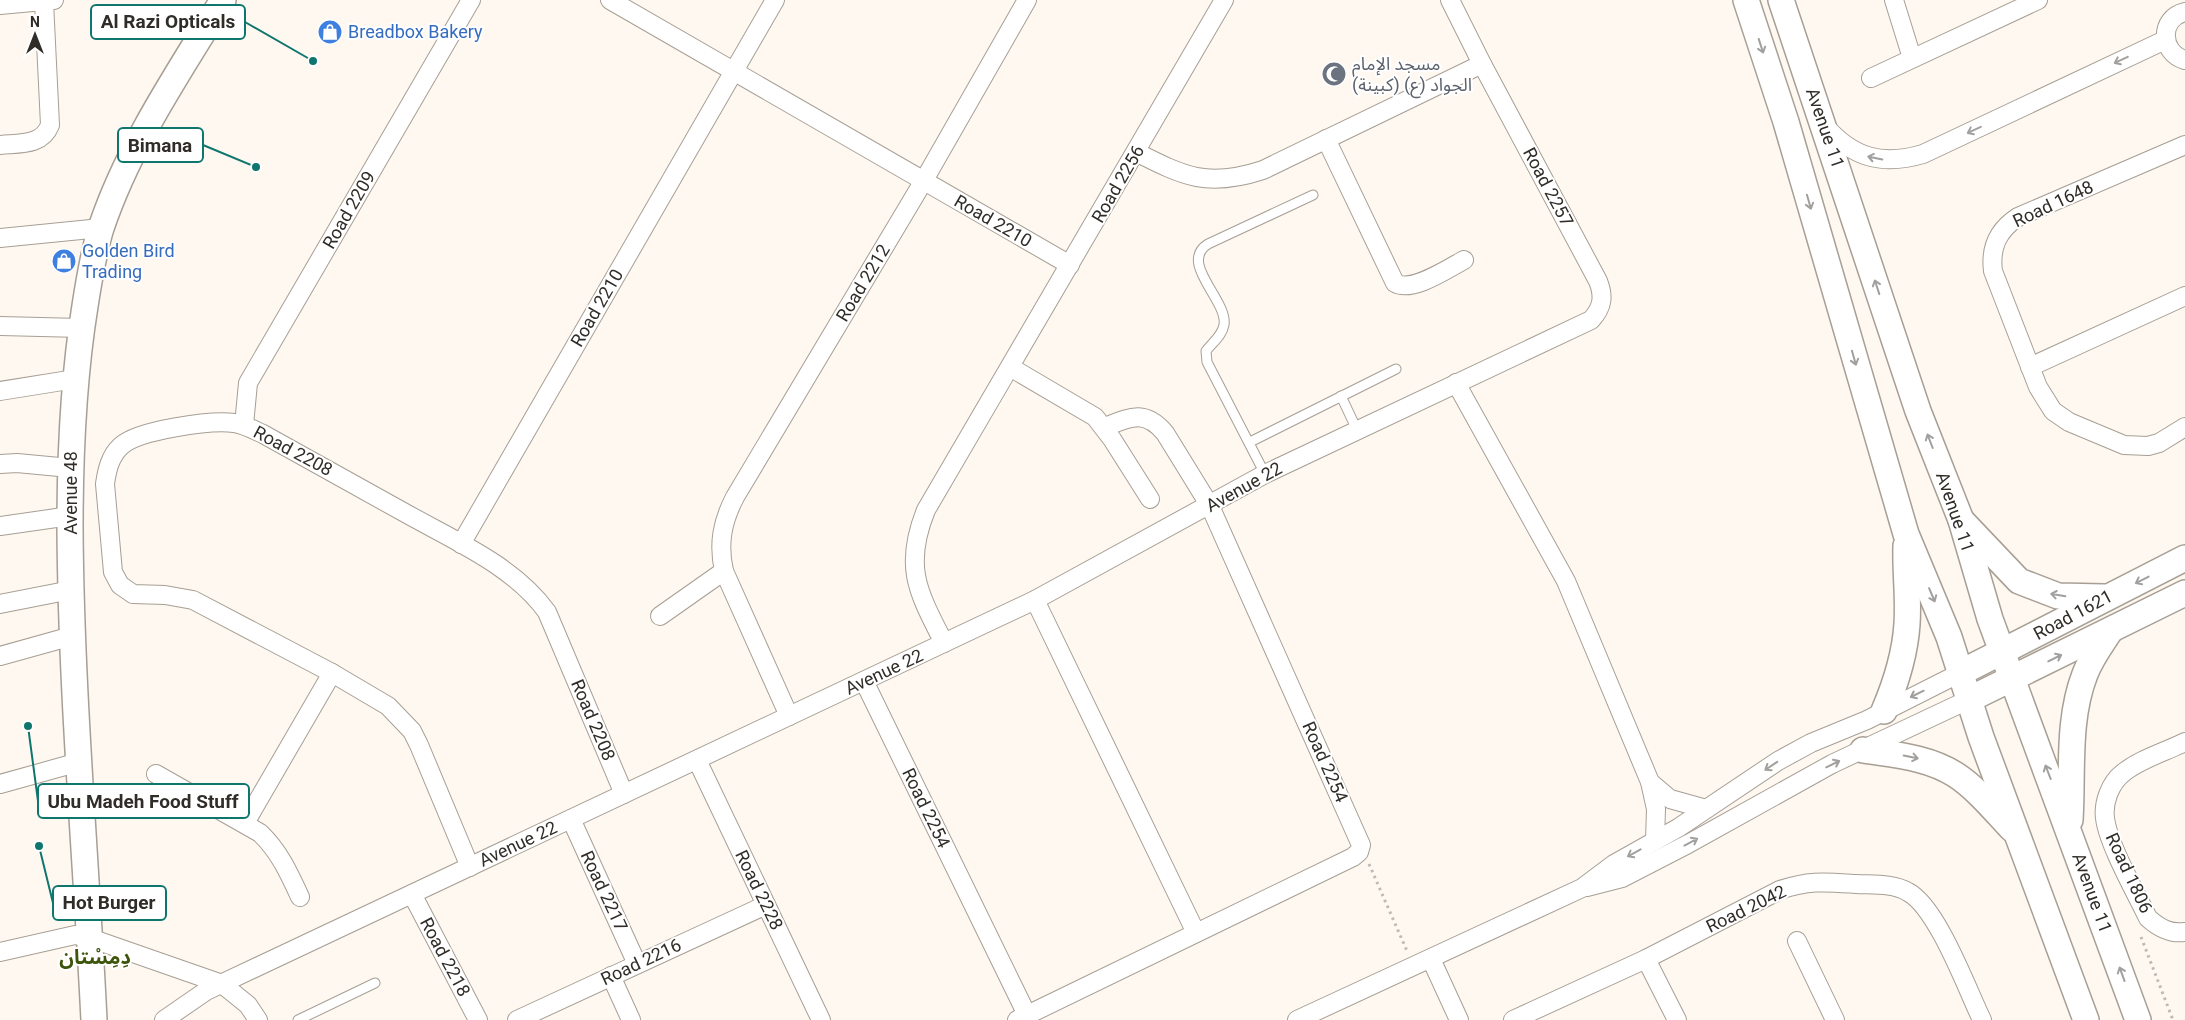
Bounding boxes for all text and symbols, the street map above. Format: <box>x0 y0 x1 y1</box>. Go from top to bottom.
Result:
callout: Al Razi Opticals <box>91 5 245 39</box>
north arrow <box>10 10 60 60</box>
text: Al Razi Opticals <box>101 10 235 33</box>
text: N <box>30 14 40 30</box>
shop icon: Breadbox Bakery <box>317 19 343 45</box>
place label: Breadbox Bakery <box>348 21 483 42</box>
one-way arrow <box>1757 38 1766 54</box>
place label: مسجد الإمام الجواد (ع) (كبينة) <box>1352 53 1472 99</box>
one-way arrow <box>2114 56 2129 66</box>
mosque icon: مسجد الإمام الجواد (ع) (كبينة) <box>1321 61 1347 87</box>
street label: Avenue 11 <box>1802 85 1849 171</box>
one-way arrow <box>1967 125 1982 135</box>
callout: Bimana <box>118 128 203 162</box>
text: Bimana <box>128 134 192 157</box>
street label: Road 2256 <box>1087 141 1148 226</box>
street label: Road 2257 <box>1519 144 1578 230</box>
one-way arrow <box>1867 153 1883 162</box>
street label: Road 2209 <box>318 167 379 252</box>
street label: Road 1648 <box>2009 176 2096 231</box>
street label: Road 2210 <box>951 190 1036 251</box>
one-way arrow <box>1805 193 1814 209</box>
place label: Golden Bird Trading <box>82 240 175 282</box>
street label: Road 2212 <box>831 240 894 325</box>
shop icon: Golden Bird Trading <box>51 248 77 274</box>
street label: Road 2210 <box>566 265 627 350</box>
one-way arrow <box>1872 280 1881 295</box>
one-way arrow <box>1850 349 1860 365</box>
street label: Road 2208 <box>250 421 336 480</box>
one-way arrow <box>1924 433 1933 448</box>
street label: Avenue 48 <box>60 451 81 535</box>
street label: Avenue 22 <box>1202 457 1285 516</box>
street label: Avenue 11 <box>1932 469 1979 555</box>
one-way arrow <box>2134 575 2149 585</box>
street label: Road 1621 <box>2030 585 2116 644</box>
one-way arrow <box>1927 587 1937 602</box>
one-way arrow <box>2051 590 2067 600</box>
street label: Avenue 22 <box>841 644 926 699</box>
one-way arrow <box>2047 653 2062 662</box>
street label: Road 2208 <box>567 676 620 764</box>
one-way arrow <box>1909 690 1924 700</box>
street label: Road 2254 <box>1298 718 1353 805</box>
one-way arrow <box>1902 753 1918 763</box>
one-way arrow <box>1825 759 1840 768</box>
one-way arrow <box>1764 761 1778 771</box>
street label: Road 2254 <box>898 764 955 851</box>
one-way arrow <box>2042 765 2051 780</box>
callout: Ubu Madeh Food Stuff <box>38 784 249 818</box>
text: Ubu Madeh Food Stuff <box>47 790 239 813</box>
street label: Avenue 22 <box>475 816 560 871</box>
street label: Road 1806 <box>2102 829 2157 916</box>
one-way arrow <box>1683 837 1698 847</box>
street label: Road 2228 <box>731 846 788 933</box>
street label: Road 2217 <box>577 847 632 934</box>
one-way arrow <box>1626 848 1641 858</box>
street label: Avenue 11 <box>2068 850 2117 936</box>
street label: Road 2042 <box>1702 880 1789 937</box>
callout: Hot Burger <box>53 886 166 920</box>
text: Hot Burger <box>63 891 155 914</box>
street label: Road 2218 <box>416 914 475 1000</box>
street label: Road 2216 <box>597 934 684 989</box>
district label: دِمِسْتان <box>59 945 131 969</box>
one-way arrow <box>2117 967 2126 982</box>

